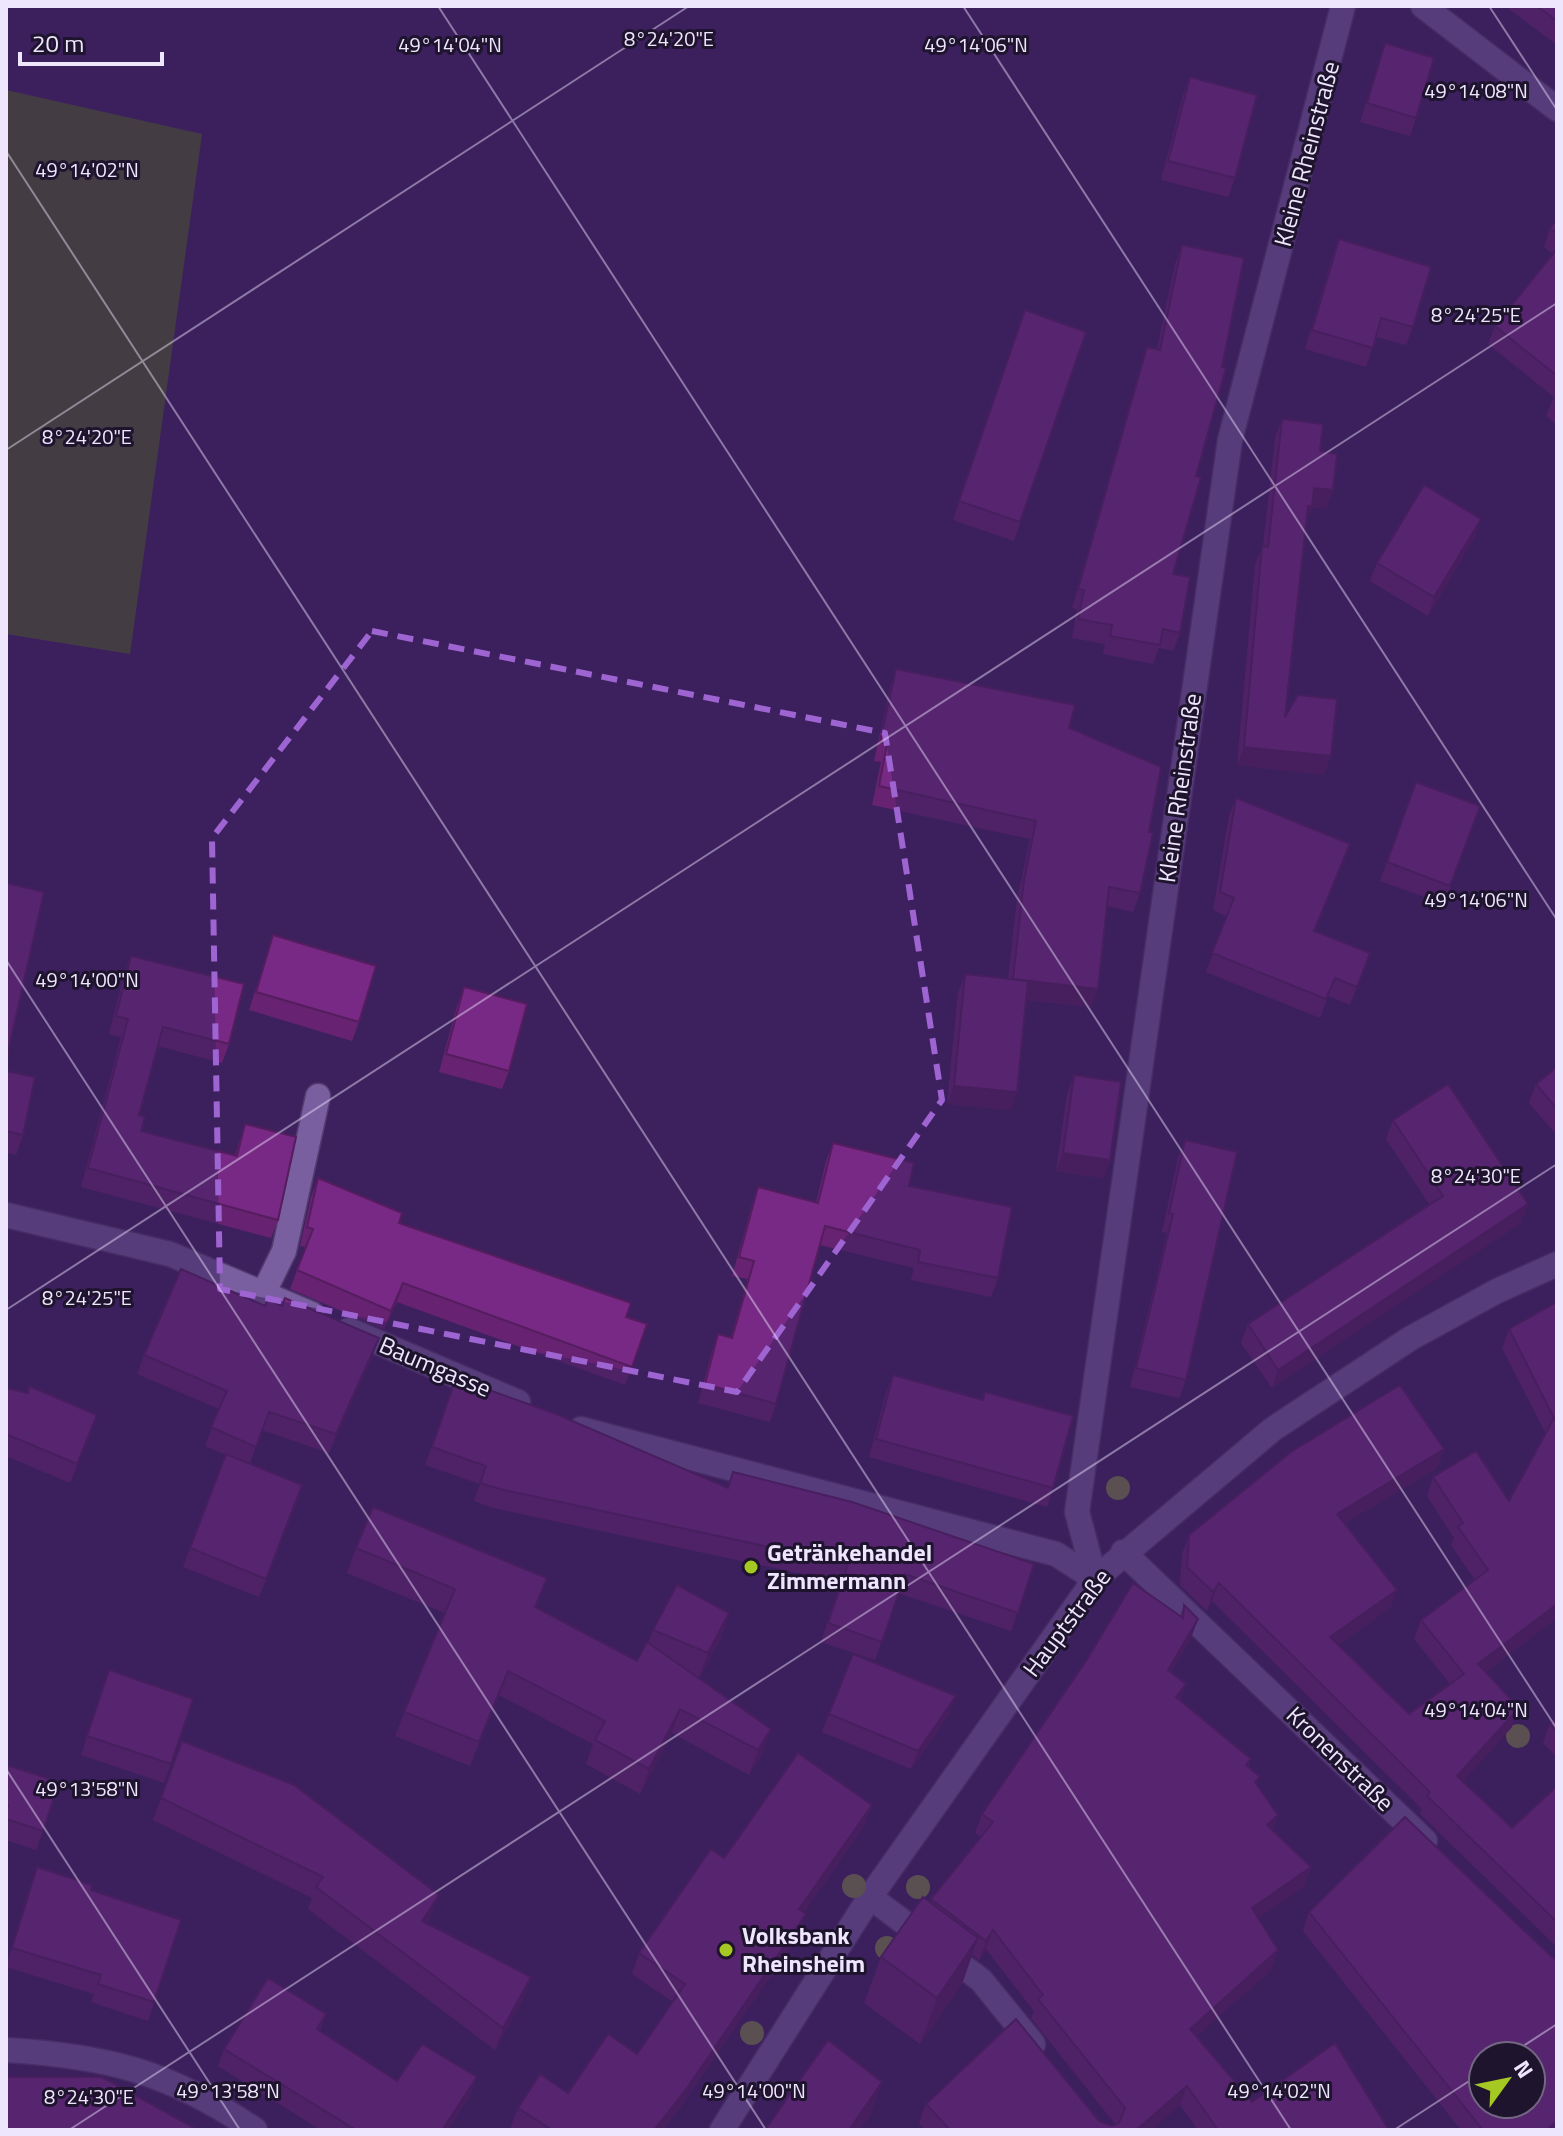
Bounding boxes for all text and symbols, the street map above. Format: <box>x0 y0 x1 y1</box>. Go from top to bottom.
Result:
scale bar <box>20 16 162 66</box>
text: 8°24'20"E <box>624 23 714 54</box>
text: 20 m <box>32 25 84 61</box>
text: 49°14'04"N <box>398 29 502 60</box>
text: 49°14'06"N <box>924 29 1028 60</box>
street label: Kleine Rheinstraße <box>1264 57 1348 250</box>
text: 49°14'08"N <box>1424 75 1528 106</box>
text: 49°14'02"N <box>35 154 139 185</box>
text: 8°24'25"E <box>1431 299 1521 330</box>
text: 8°24'20"E <box>42 421 132 452</box>
street label: Kleine Rheinstraße <box>1148 691 1210 885</box>
text: 49°14'06"N <box>1424 884 1528 915</box>
text: 49°14'00"N <box>35 964 139 995</box>
text: 8°24'30"E <box>1431 1160 1521 1191</box>
text: 8°24'25"E <box>42 1282 132 1313</box>
street label: Baumgasse <box>374 1326 497 1406</box>
place label: Getränkehandel Zimmermann <box>767 1534 932 1598</box>
marker: Getränkehandel Zimmermann <box>742 1558 760 1576</box>
street label: Hauptstraße <box>1013 1561 1119 1684</box>
text: 49°14'04"N <box>1424 1694 1528 1725</box>
street label: Kronenstraße <box>1279 1697 1403 1819</box>
text: 49°13'58"N <box>35 1773 139 1804</box>
place label: Volksbank Rheinsheim <box>742 1917 865 1981</box>
marker: Volksbank Rheinsheim <box>717 1941 735 1959</box>
north arrow <box>1467 2040 1547 2120</box>
text: N <box>1505 2053 1542 2085</box>
text: 49°13'58"N <box>176 2075 280 2106</box>
text: 49°14'00"N <box>702 2075 806 2106</box>
text: 49°14'02"N <box>1227 2075 1331 2106</box>
text: 8°24'30"E <box>44 2081 134 2112</box>

